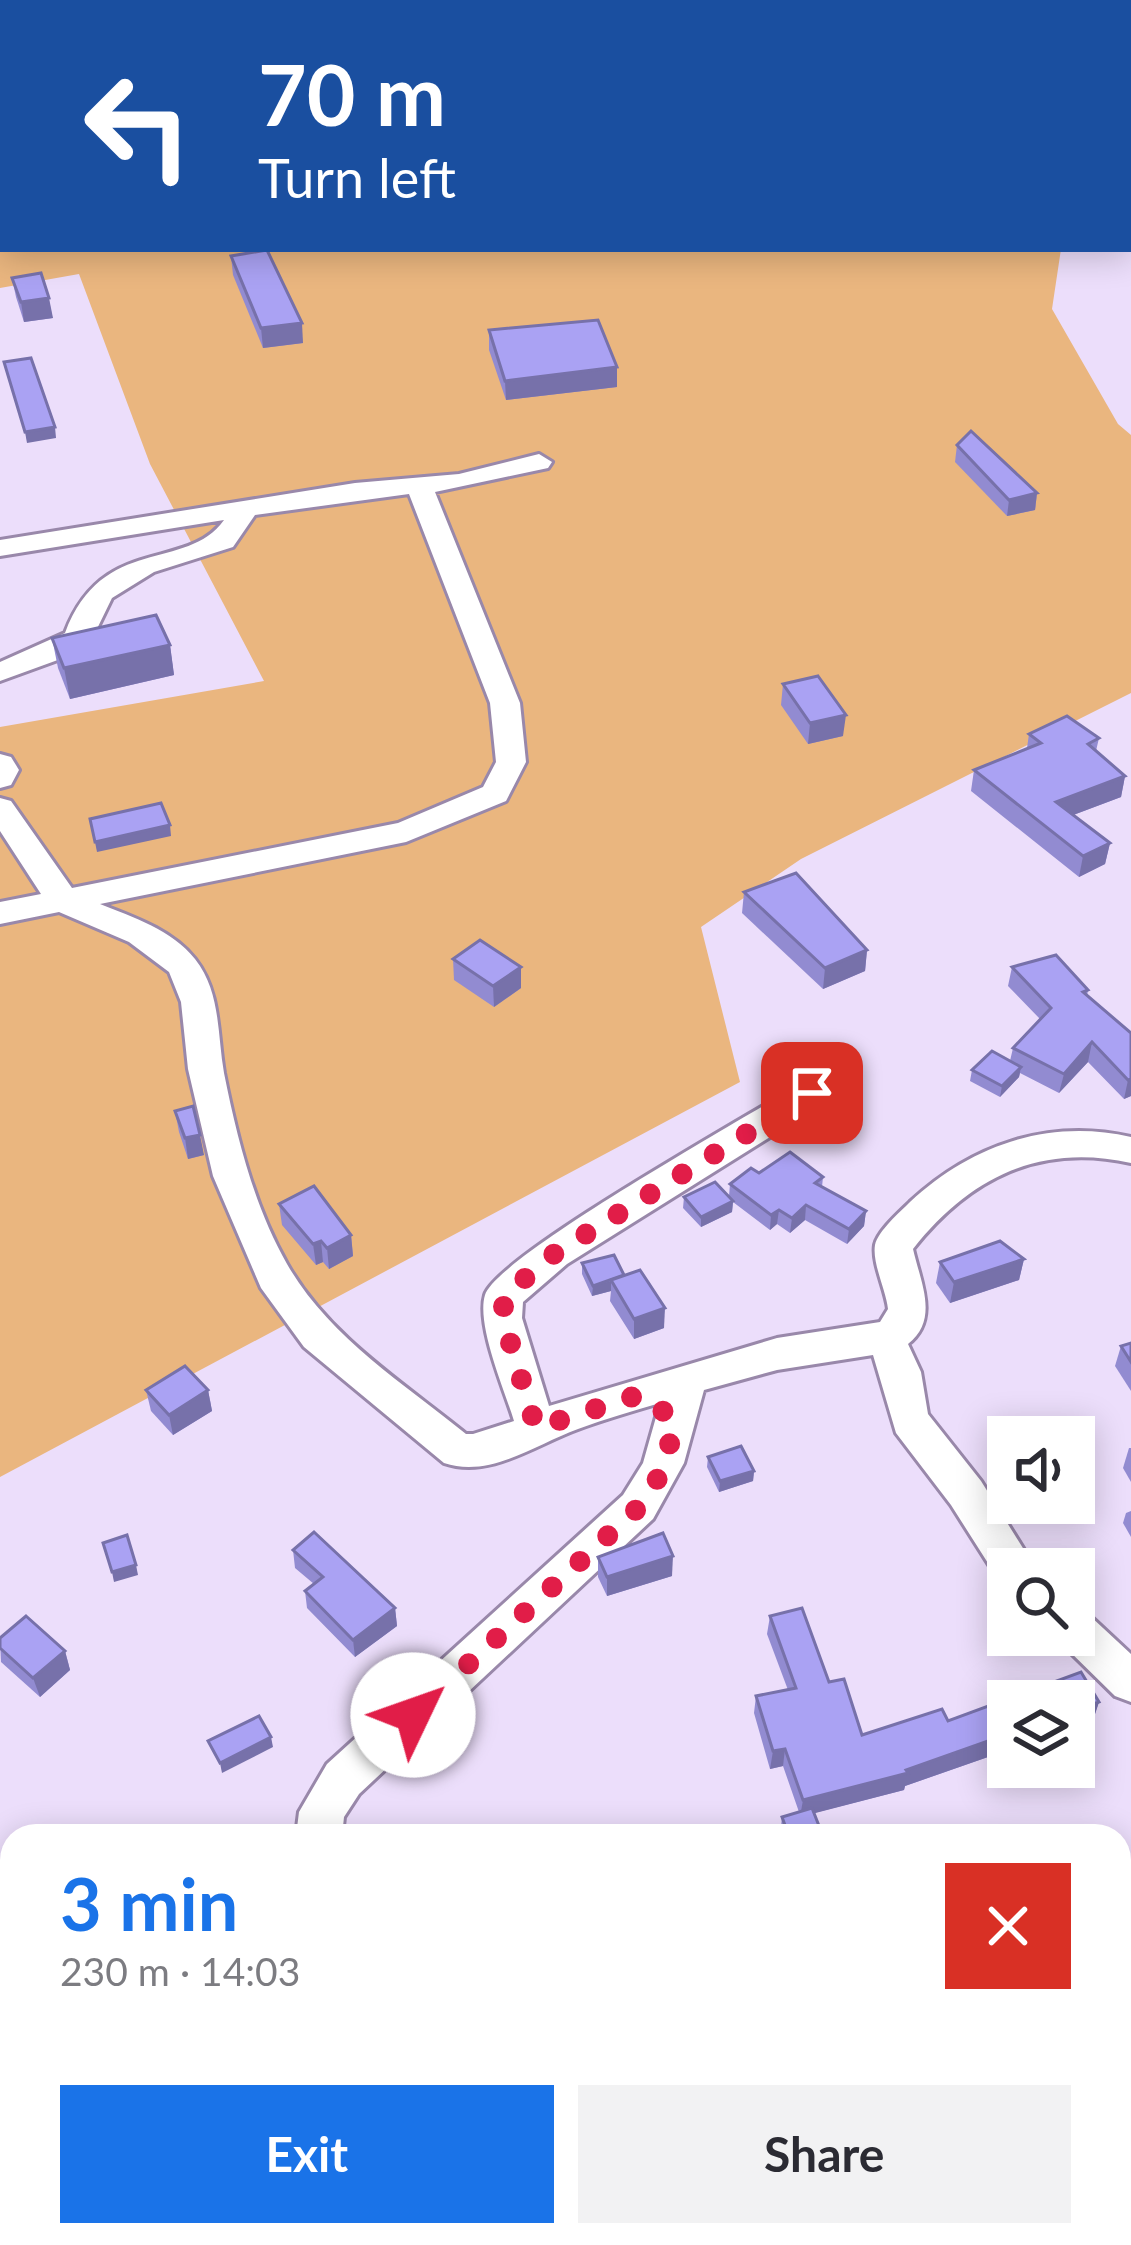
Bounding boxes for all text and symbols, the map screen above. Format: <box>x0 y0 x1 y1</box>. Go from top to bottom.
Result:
text: 70 m <box>258 43 446 144</box>
icon: left <box>60 48 216 204</box>
text: Turn left <box>258 145 456 210</box>
pin <box>761 1042 863 1144</box>
icon: arrive <box>779 1060 845 1126</box>
map controls <box>987 1416 1095 1788</box>
button: sound <box>987 1416 1095 1524</box>
button: search <box>987 1548 1095 1656</box>
position arrow <box>350 1652 476 1778</box>
button: layers <box>987 1680 1095 1788</box>
text: 3 min <box>60 1860 238 1946</box>
button: close <box>945 1863 1071 1989</box>
text: 230 m · 14:03 <box>60 1948 300 1994</box>
button: Exit <box>60 2085 554 2223</box>
button: Share <box>578 2085 1071 2223</box>

